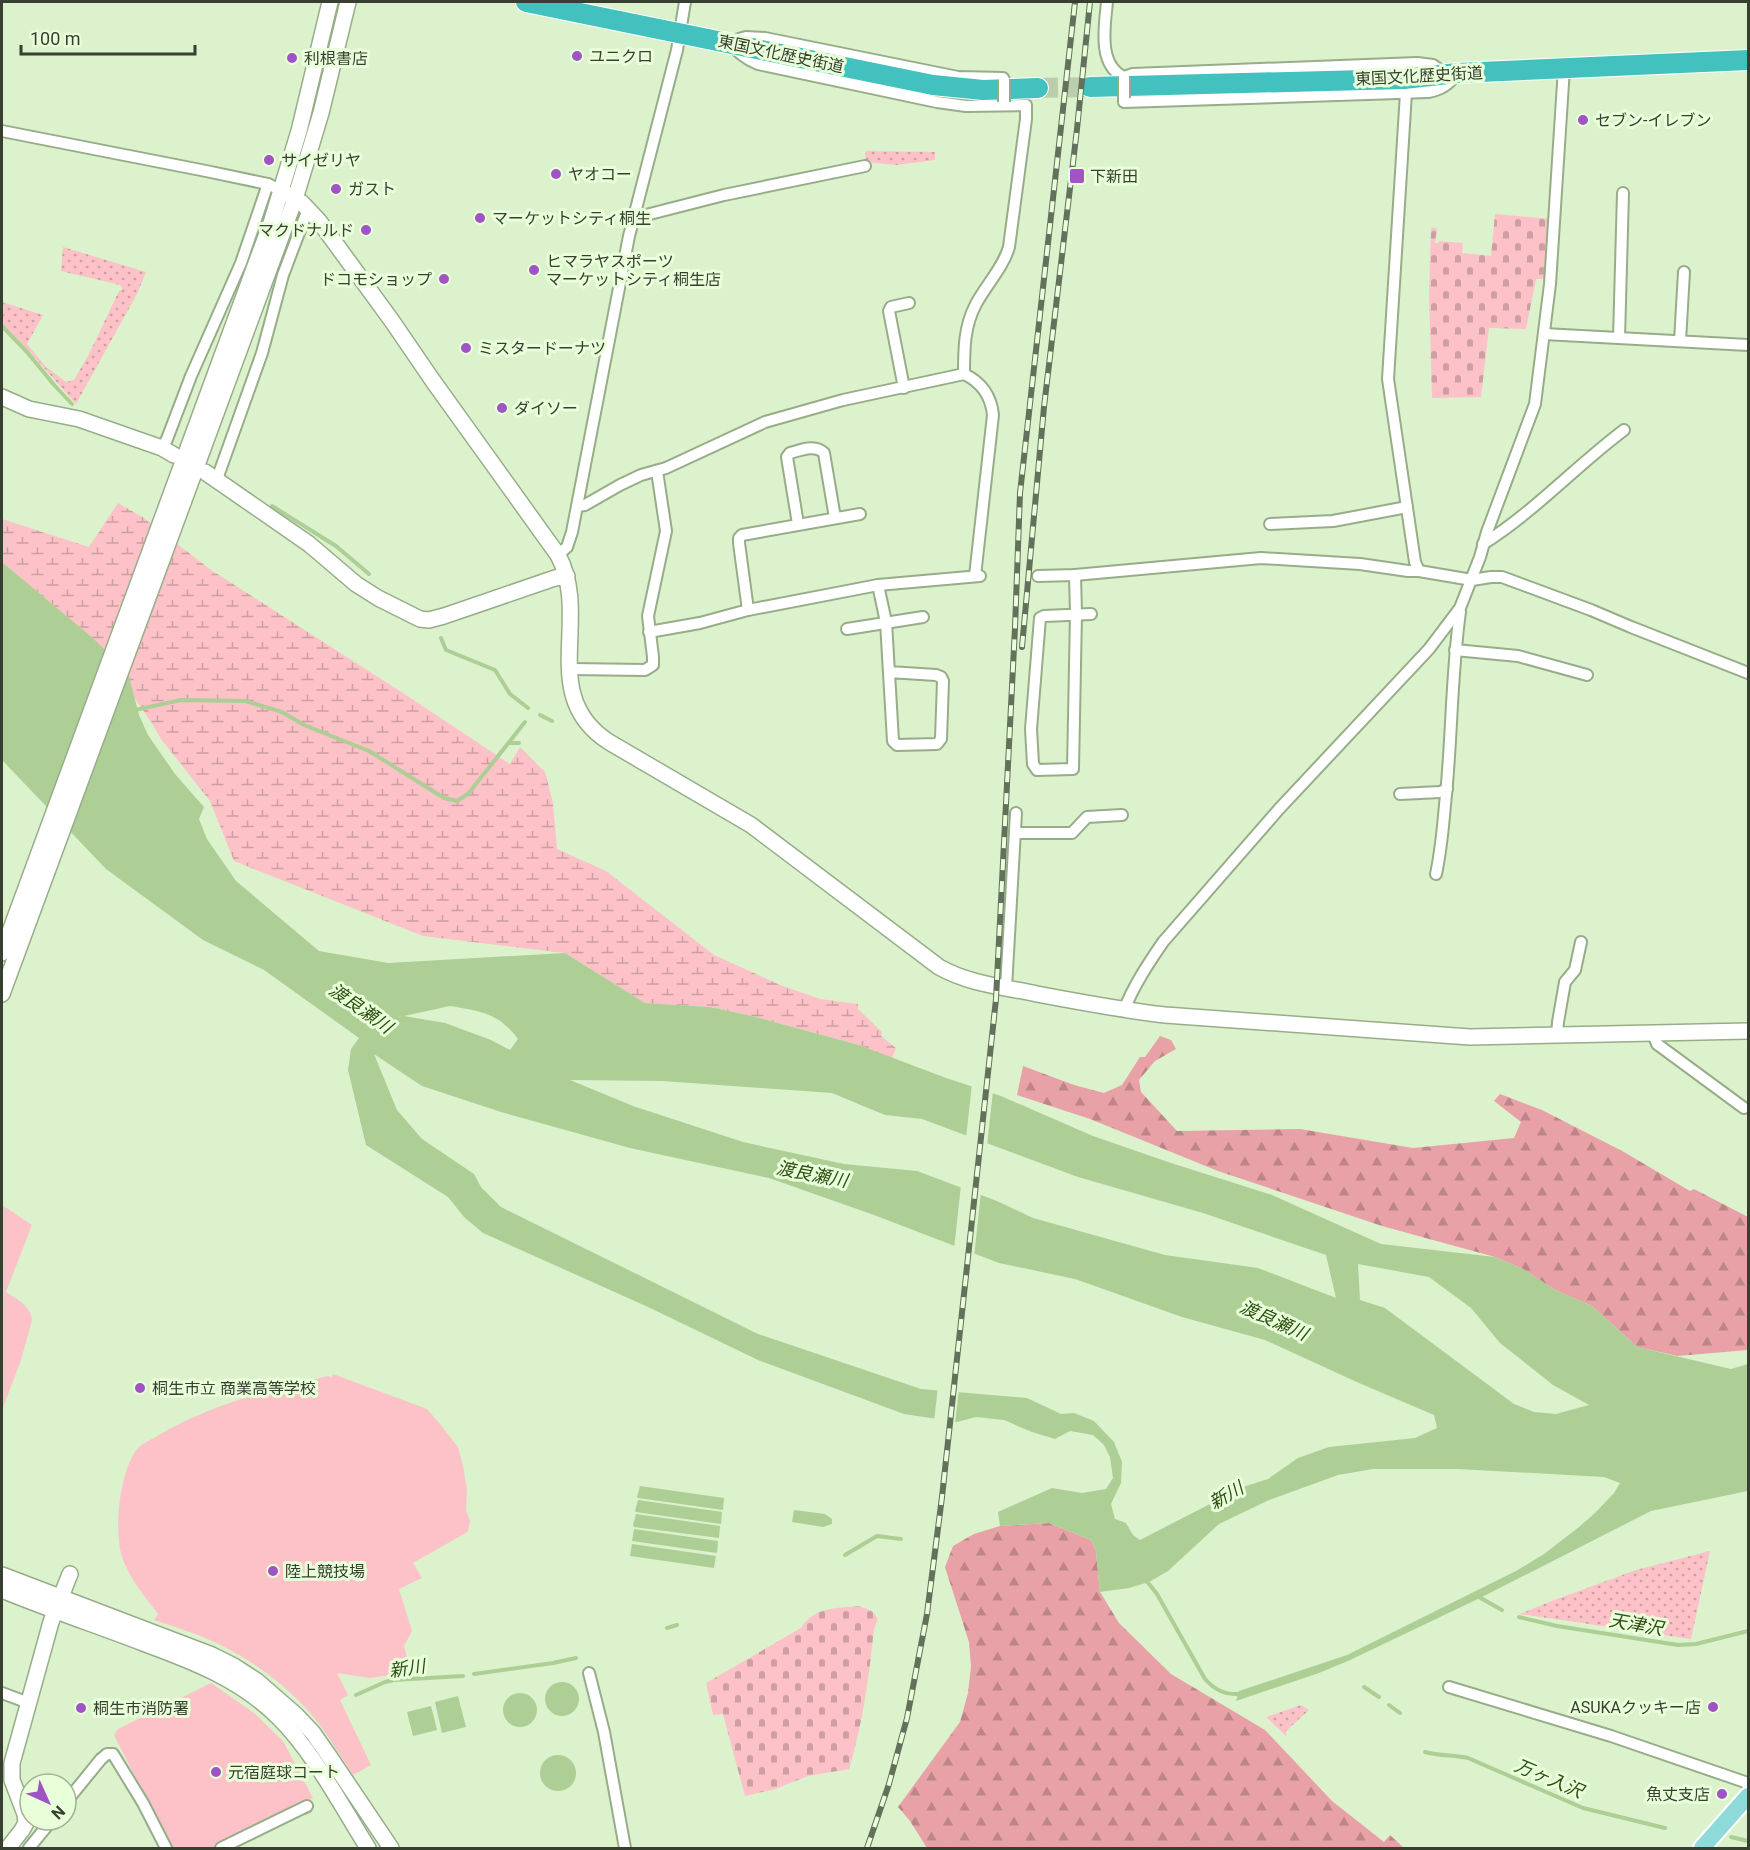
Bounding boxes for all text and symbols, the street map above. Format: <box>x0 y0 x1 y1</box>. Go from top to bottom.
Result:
scale bar <box>21 18 195 56</box>
text: 100 m <box>30 28 81 49</box>
street label: 東国文化歴史街道 <box>716 31 846 77</box>
place label: ユニクロ <box>589 47 653 66</box>
place label: 利根書店 <box>304 49 368 68</box>
marker: ユニクロ <box>570 49 584 63</box>
marker: 利根書店 <box>285 51 299 65</box>
street label: 東国文化歴史街道 <box>1355 63 1483 89</box>
place label: セブン-イレブン <box>1595 111 1711 130</box>
marker: セブン-イレブン <box>1576 113 1590 127</box>
place label: サイゼリヤ <box>281 151 361 170</box>
marker: サイゼリヤ <box>262 153 276 167</box>
place label: ヤオコー <box>568 165 632 184</box>
marker: ヤオコー <box>549 167 563 181</box>
marker: 下新田 <box>1068 167 1086 185</box>
place label: 下新田 <box>1090 167 1138 186</box>
place label: ガスト <box>348 180 396 199</box>
marker: ガスト <box>329 182 343 196</box>
place label: マーケットシティ桐生 <box>492 209 651 228</box>
marker: マーケットシティ桐生 <box>473 211 487 225</box>
place label: マクドナルド <box>258 221 354 240</box>
marker: マクドナルド <box>359 223 373 237</box>
place label: ヒマラヤスポーツ マーケットシティ桐生店 <box>546 252 721 289</box>
marker: ヒマラヤスポーツ マーケットシティ桐生店 <box>527 263 541 277</box>
place label: ドコモショップ <box>320 270 432 289</box>
marker: ドコモショップ <box>437 272 451 286</box>
place label: ミスタードーナツ <box>478 339 606 358</box>
marker: ミスタードーナツ <box>459 341 473 355</box>
place label: ダイソー <box>514 399 578 418</box>
marker: ダイソー <box>495 401 509 415</box>
water label: 渡良瀬川 <box>325 979 398 1038</box>
water label: 渡良瀬川 <box>775 1157 851 1192</box>
water label: 渡良瀬川 <box>1237 1296 1313 1345</box>
place label: 桐生市立 商業高等学校 <box>152 1379 316 1398</box>
marker: 桐生市立 商業高等学校 <box>133 1381 147 1395</box>
water label: 新川 <box>1205 1476 1249 1513</box>
place label: 陸上競技場 <box>285 1562 365 1581</box>
marker: 陸上競技場 <box>266 1564 280 1578</box>
water label: 天津沢 <box>1608 1609 1666 1639</box>
water label: 新川 <box>388 1655 428 1681</box>
place label: ASUKAクッキー店 <box>1570 1698 1701 1717</box>
place label: 桐生市消防署 <box>93 1699 189 1718</box>
marker: ASUKAクッキー店 <box>1706 1700 1720 1714</box>
marker: 桐生市消防署 <box>74 1701 88 1715</box>
water label: 万ヶ入沢 <box>1512 1754 1588 1803</box>
place label: 元宿庭球コート <box>228 1763 340 1782</box>
marker: 元宿庭球コート <box>209 1765 223 1779</box>
north arrow <box>18 1772 78 1832</box>
place label: 魚丈支店 <box>1646 1785 1710 1804</box>
marker: 魚丈支店 <box>1715 1787 1729 1801</box>
text: N <box>48 1802 69 1823</box>

